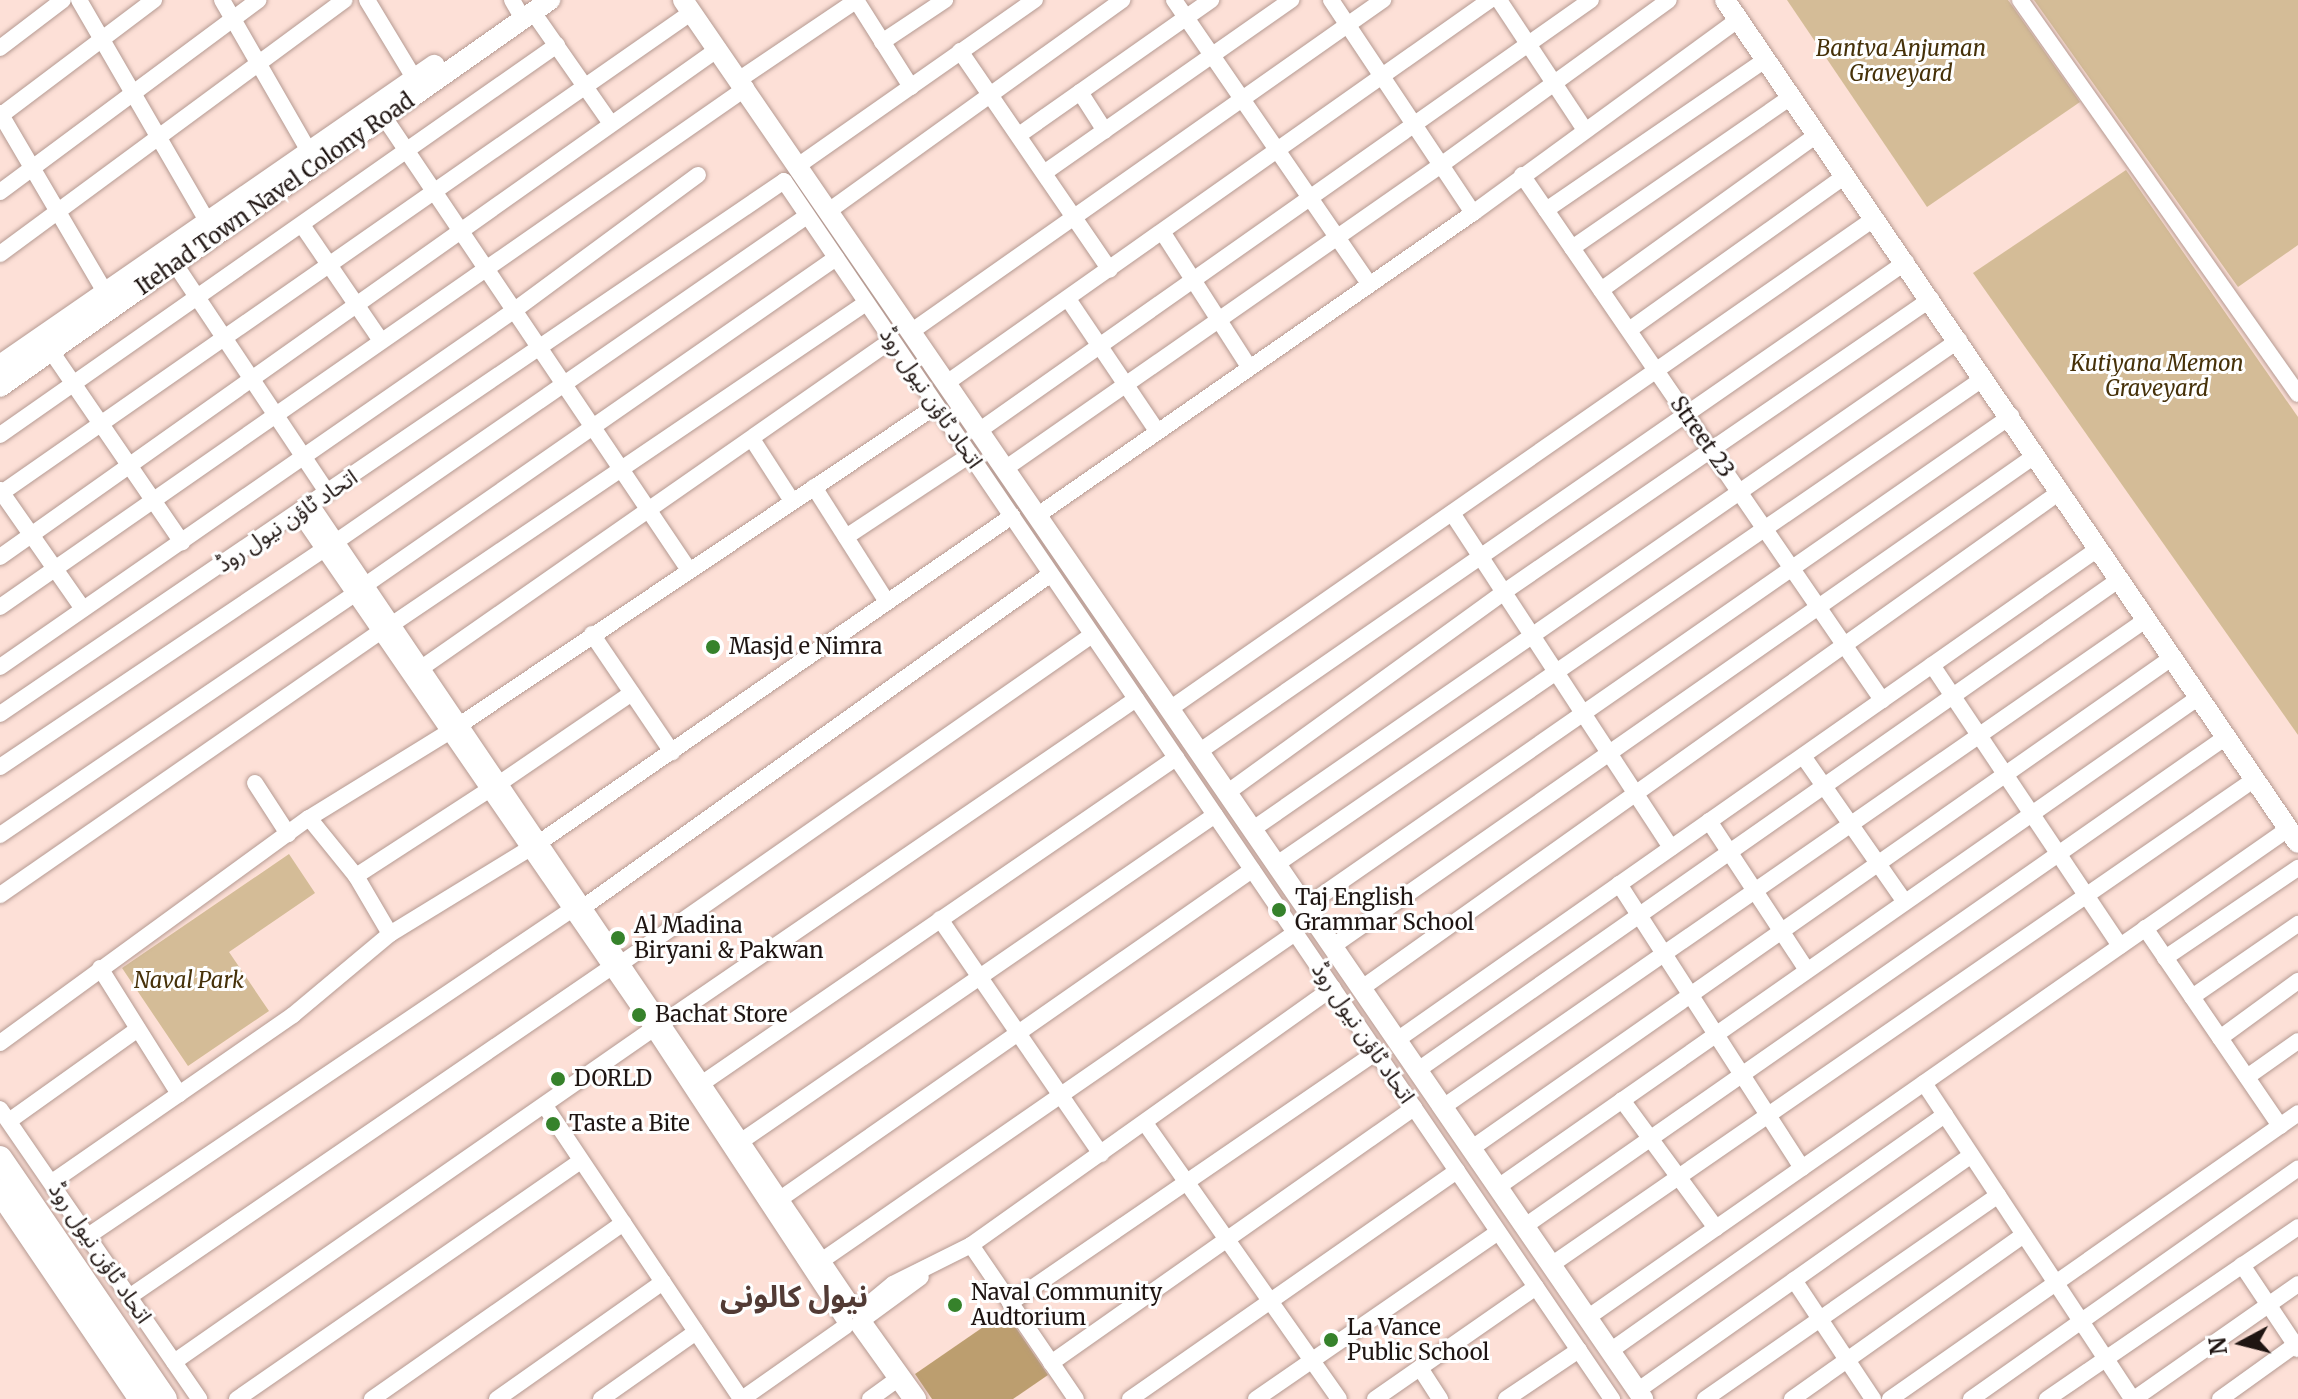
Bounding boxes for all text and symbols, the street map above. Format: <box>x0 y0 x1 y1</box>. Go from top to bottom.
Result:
park label: Bantva Anjuman Graveyard <box>1816 35 1986 86</box>
street label: Itehad Town Navel Colony Road <box>131 87 419 301</box>
street label: اتحاد ٹاؤن نیول روڈ <box>874 322 988 474</box>
park label: Kutiyana Memon Graveyard <box>2070 350 2244 402</box>
street label: Street 23 <box>1665 391 1739 483</box>
street label: اتحاد ٹاؤن نیول روڈ <box>211 464 363 578</box>
place label: Masjd e Nimra <box>729 634 882 660</box>
marker: Masjd e Nimra <box>704 638 722 656</box>
place label: Taj English Grammar School <box>1295 884 1474 936</box>
marker: Taj English Grammar School <box>1270 901 1288 919</box>
place label: Al Madina Biryani & Pakwan <box>634 912 824 964</box>
marker: Al Madina Biryani & Pakwan <box>609 929 627 947</box>
street label: اتحاد ٹاؤن نیول روڈ <box>1306 957 1420 1109</box>
park label: Naval Park <box>134 968 244 994</box>
place label: Bachat Store <box>655 1002 788 1028</box>
marker: Bachat Store <box>630 1006 648 1024</box>
place label: DORLD <box>574 1066 652 1092</box>
marker: DORLD <box>549 1070 567 1088</box>
place label: Taste a Bite <box>569 1111 690 1137</box>
marker: Taste a Bite <box>544 1115 562 1133</box>
street label: اتحاد ٹاؤن نیول روڈ <box>43 1177 157 1329</box>
district label: نیول کالونی <box>720 1278 868 1314</box>
place label: Naval Community Audtorium <box>971 1279 1162 1330</box>
marker: Naval Community Audtorium <box>946 1296 964 1314</box>
north arrow <box>2202 1303 2282 1383</box>
place label: La Vance Public School <box>1347 1314 1489 1366</box>
marker: La Vance Public School <box>1322 1331 1340 1349</box>
text: N <box>2203 1336 2233 1356</box>

